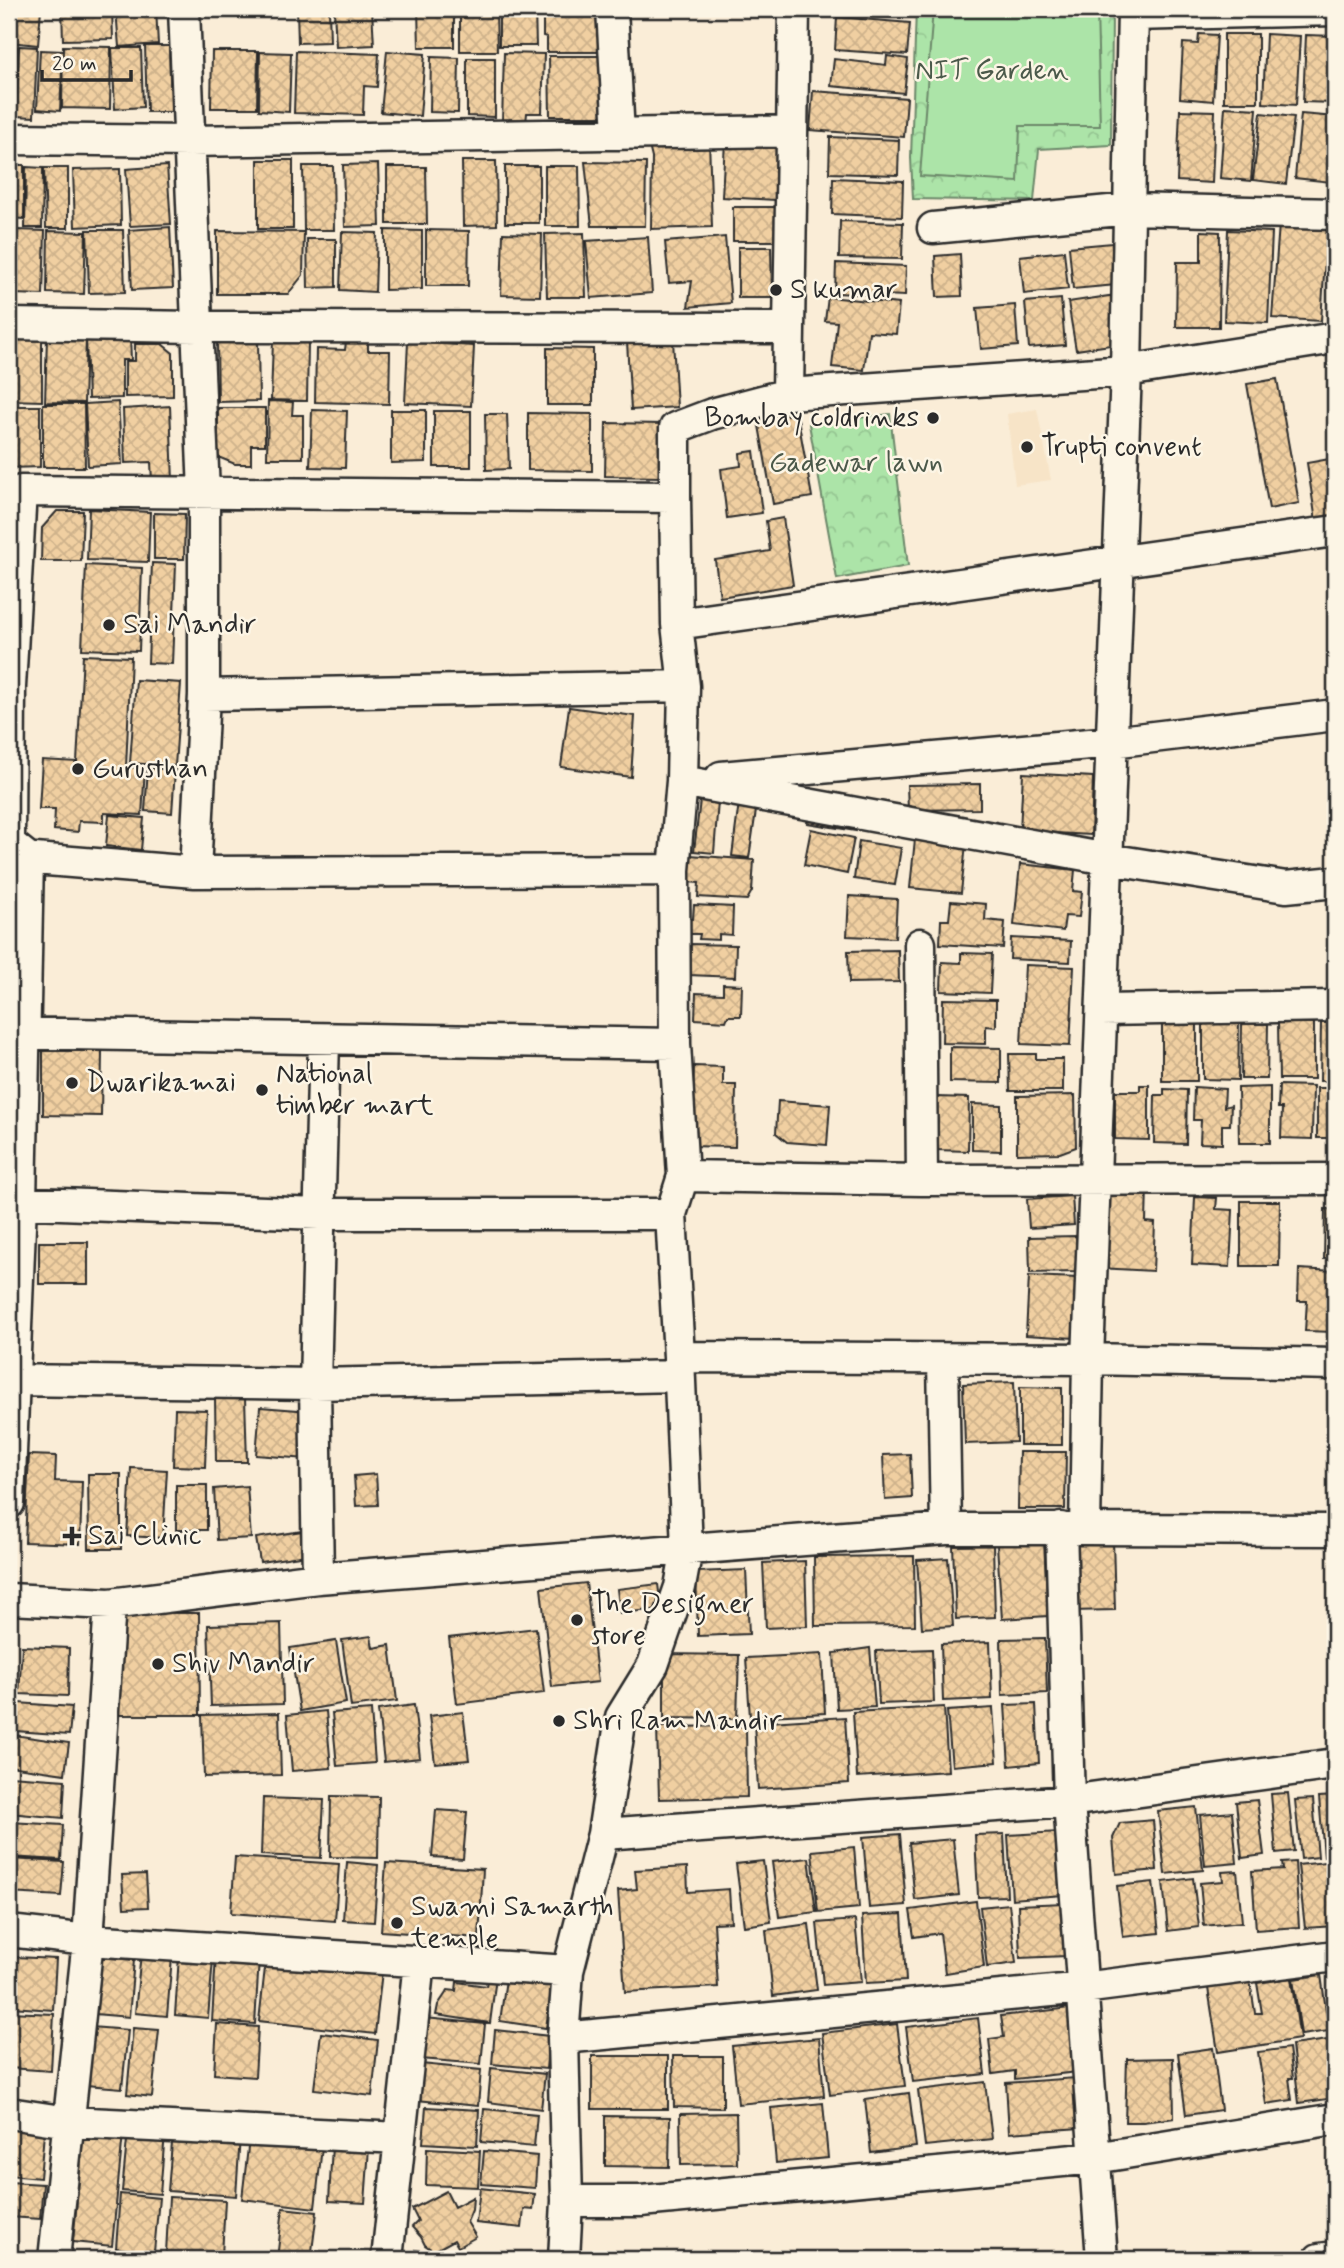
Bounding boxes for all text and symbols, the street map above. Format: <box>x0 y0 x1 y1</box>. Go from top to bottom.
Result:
scale bar <box>42 38 131 82</box>
text: 20 m <box>52 50 97 78</box>
park label: NIT Garden <box>915 53 1069 90</box>
place label: S kumar <box>790 272 898 309</box>
marker: S kumar <box>768 282 784 298</box>
place label: Bombay coldrinks <box>704 400 919 437</box>
marker: Bombay coldrinks <box>925 410 941 426</box>
place label: Trupti convent <box>1041 429 1202 466</box>
marker: Trupti convent <box>1019 439 1035 455</box>
park label: Gadewar lawn <box>769 445 943 482</box>
place label: Sai Mandir <box>123 607 257 644</box>
marker: Sai Mandir <box>101 617 117 633</box>
place label: Gurusthan <box>92 751 208 788</box>
marker: Gurusthan <box>70 761 86 777</box>
place label: National timber mart <box>276 1056 434 1125</box>
place label: Dwarikamai <box>86 1065 236 1102</box>
marker: Dwarikamai <box>64 1075 80 1091</box>
marker: National timber mart <box>254 1082 270 1098</box>
place label: Sai Clinic <box>88 1518 202 1555</box>
marker: Sai Clinic <box>62 1526 82 1546</box>
place label: The Designer store <box>591 1586 754 1655</box>
marker: The Designer store <box>569 1612 585 1628</box>
place label: Shiv Mandir <box>172 1646 315 1683</box>
marker: Shiv Mandir <box>150 1656 166 1672</box>
place label: Shri Ram Mandir <box>573 1703 782 1740</box>
marker: Shri Ram Mandir <box>551 1713 567 1729</box>
place label: Swami Samarth temple <box>410 1889 614 1958</box>
marker: Swami Samarth temple <box>389 1915 405 1931</box>

